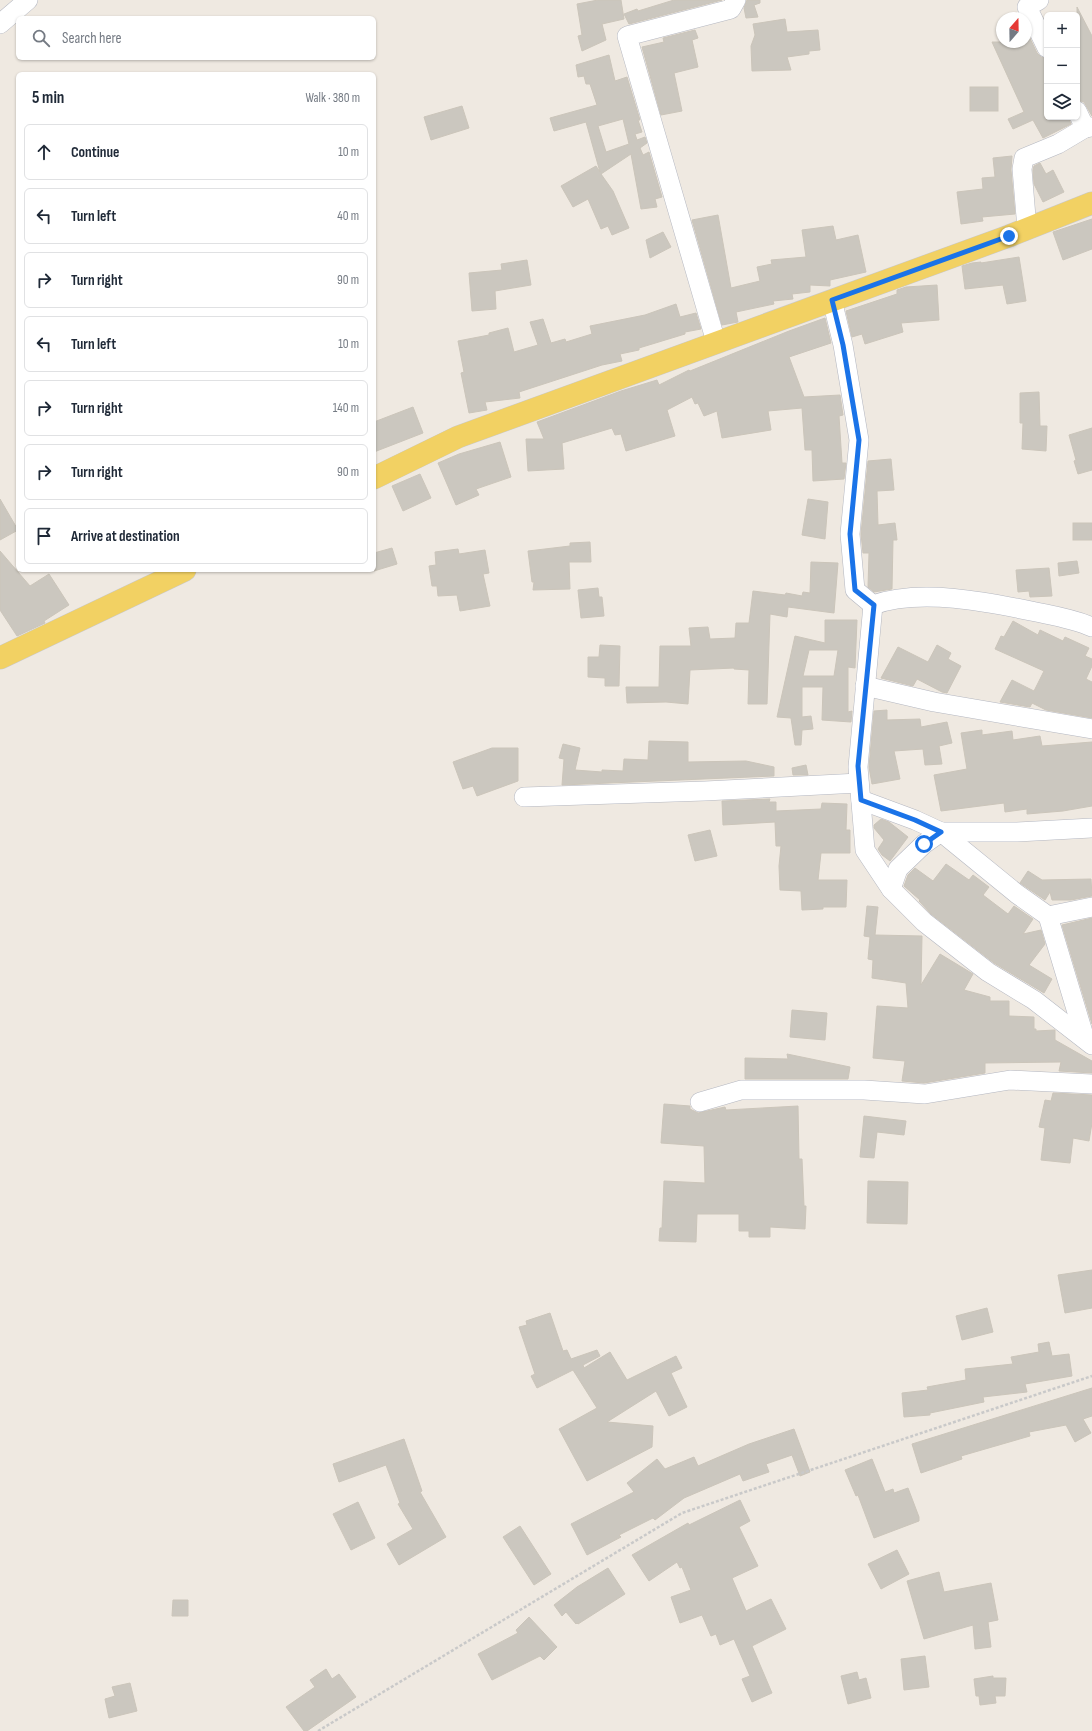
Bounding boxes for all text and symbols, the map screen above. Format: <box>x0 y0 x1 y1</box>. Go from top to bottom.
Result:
north arrow <box>996 12 1032 48</box>
map controls <box>1044 12 1080 120</box>
button: + <box>1044 12 1080 48</box>
search box <box>16 16 376 60</box>
icon: search <box>30 27 52 49</box>
text: Search here <box>62 29 122 48</box>
button: − <box>1044 48 1080 84</box>
button: layers <box>1044 84 1080 120</box>
text: 5 min <box>32 88 64 108</box>
text: Walk · 380 m <box>305 90 360 106</box>
icon: ahead <box>33 141 55 163</box>
text: Continue <box>71 143 120 162</box>
text: 10 m <box>338 144 359 160</box>
icon: left <box>33 205 55 227</box>
text: Turn left <box>71 207 116 226</box>
text: 40 m <box>337 208 359 224</box>
route end <box>1000 227 1018 245</box>
icon: right <box>33 269 55 291</box>
text: Turn right <box>71 271 123 290</box>
text: 90 m <box>337 272 359 288</box>
icon: left <box>33 333 55 355</box>
text: Turn left <box>71 335 116 354</box>
text: 10 m <box>338 336 359 352</box>
icon: right <box>33 397 55 419</box>
text: Turn right <box>71 399 123 418</box>
text: 140 m <box>333 400 359 416</box>
icon: right <box>33 461 55 483</box>
text: Turn right <box>71 463 123 482</box>
text: 90 m <box>337 464 359 480</box>
icon: arrive <box>33 525 55 547</box>
text: Arrive at destination <box>71 527 180 546</box>
route start <box>915 835 933 853</box>

